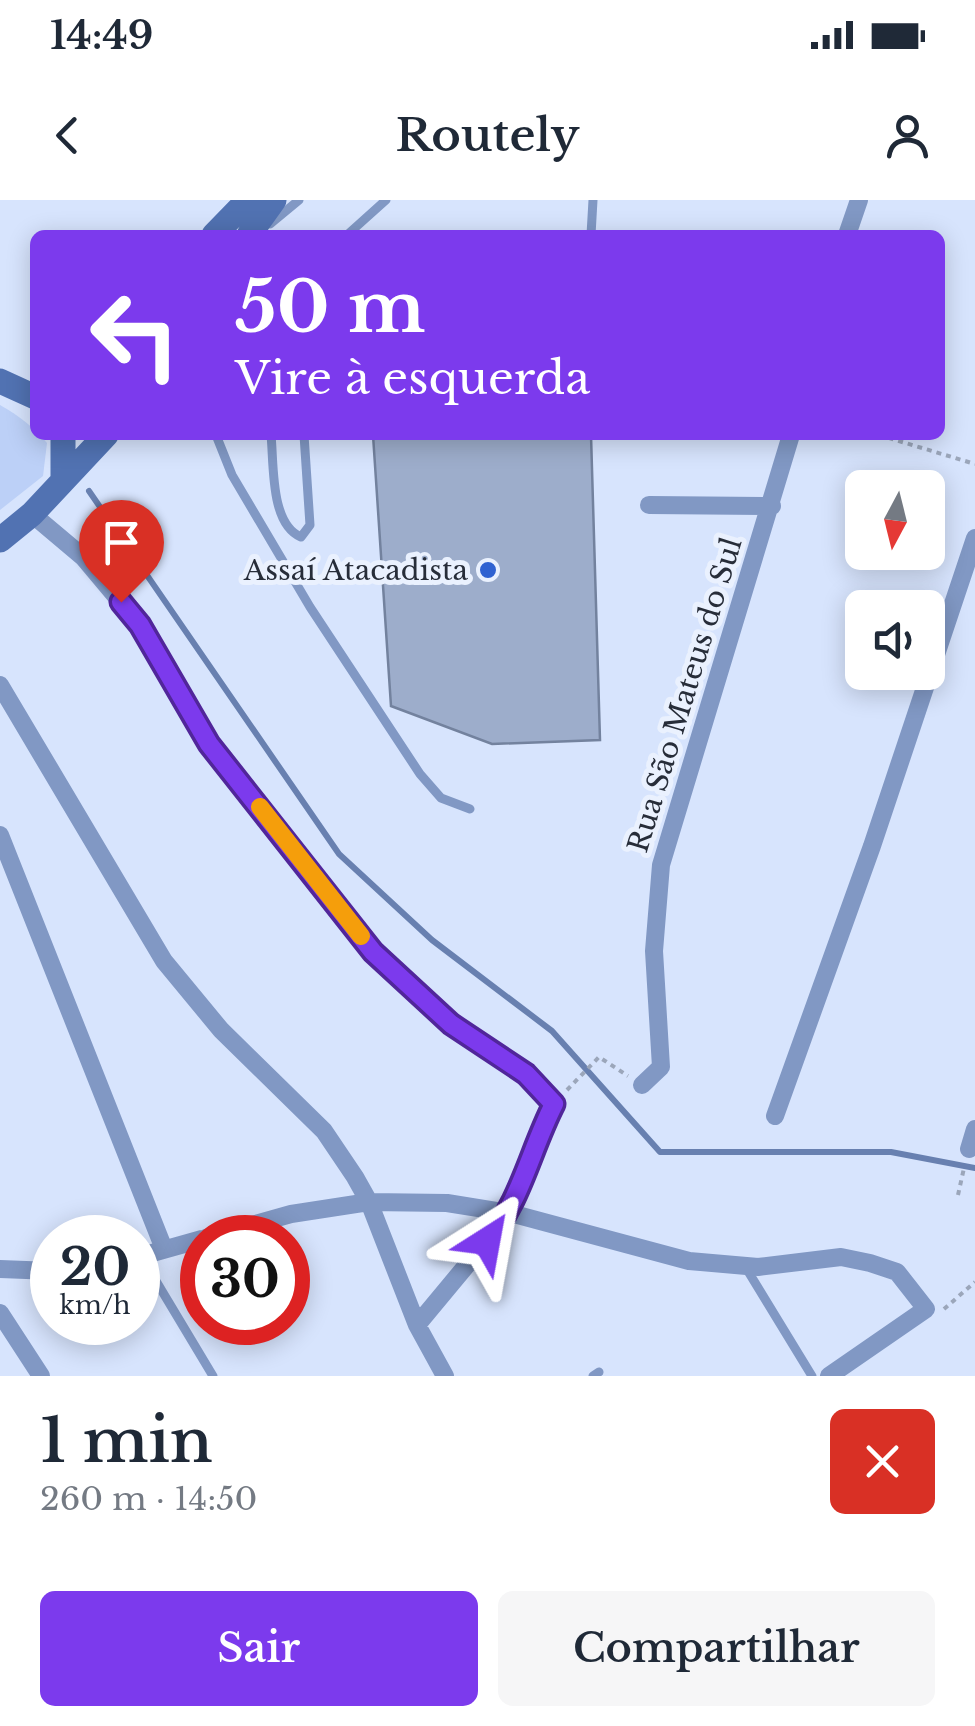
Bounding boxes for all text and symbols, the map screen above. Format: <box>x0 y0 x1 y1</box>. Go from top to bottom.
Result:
text: 14:49 <box>50 12 153 59</box>
text: Routely <box>395 107 580 163</box>
icon: back <box>40 108 95 163</box>
icon: person <box>880 108 935 163</box>
text: 50 m <box>235 264 426 351</box>
icon: left <box>70 270 200 400</box>
text: Vire à esquerda <box>235 350 590 406</box>
north arrow <box>845 470 945 570</box>
map controls <box>845 470 945 690</box>
pin <box>79 500 164 603</box>
icon: arrive <box>94 515 149 570</box>
street label: Rua São Mateus do Sul <box>620 533 750 857</box>
place label: Assaí Atacadista <box>243 553 468 588</box>
marker: Assaí Atacadista <box>477 559 499 581</box>
button: sound <box>845 590 945 690</box>
position arrow <box>435 1189 539 1293</box>
speed limit sign: 30 <box>180 1215 310 1345</box>
text: 20 <box>60 1236 130 1299</box>
text: km/h <box>60 1290 130 1321</box>
text: 1 min <box>40 1404 213 1478</box>
button: close <box>830 1409 935 1514</box>
text: 260 m · 14:50 <box>40 1479 257 1519</box>
button: Sair <box>40 1591 478 1706</box>
button: Compartilhar <box>498 1591 935 1706</box>

